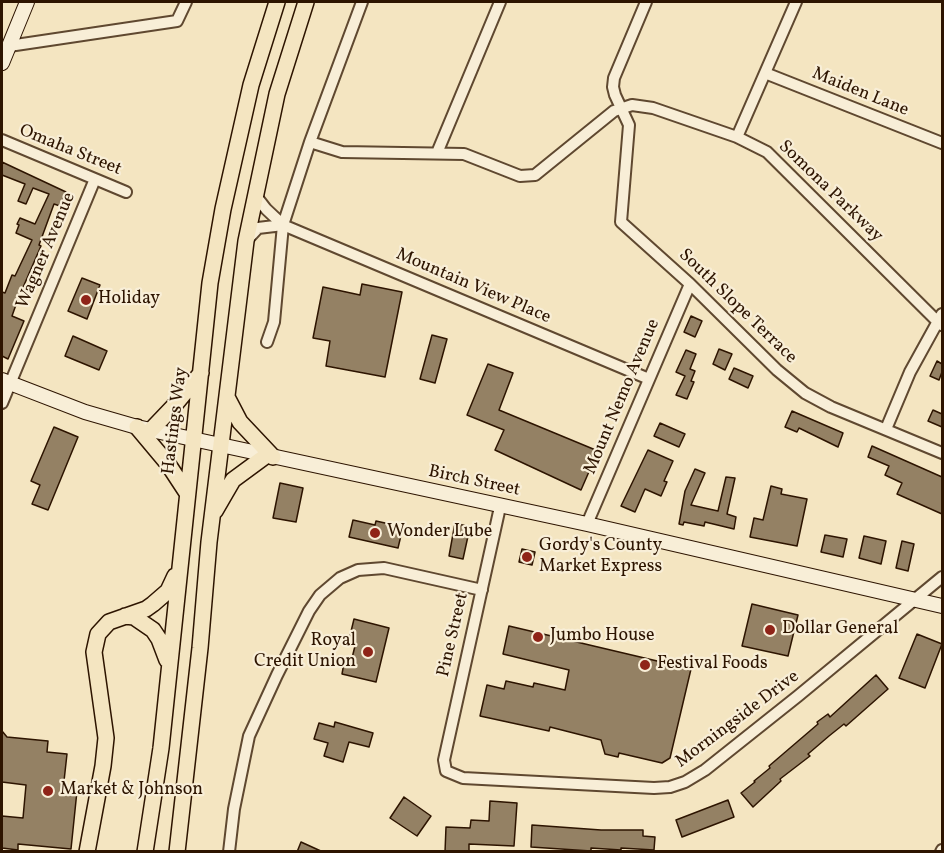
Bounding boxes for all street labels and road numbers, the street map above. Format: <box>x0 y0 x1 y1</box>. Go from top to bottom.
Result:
street label: Maiden Lane <box>808 64 912 122</box>
street label: Omaha Street <box>16 121 124 181</box>
street label: Somona Parkway <box>773 137 887 247</box>
street label: Wagner Avenue <box>13 190 81 312</box>
street label: Mountain View Place <box>392 245 554 329</box>
street label: South Slope Terrace <box>673 245 801 369</box>
street label: Mount Nemo Avenue <box>580 316 666 478</box>
street label: Hastings Way <box>159 366 193 476</box>
street label: Birch Street <box>426 462 522 502</box>
street label: Pine Street <box>434 591 474 679</box>
street label: Morningside Drive <box>672 667 804 773</box>

